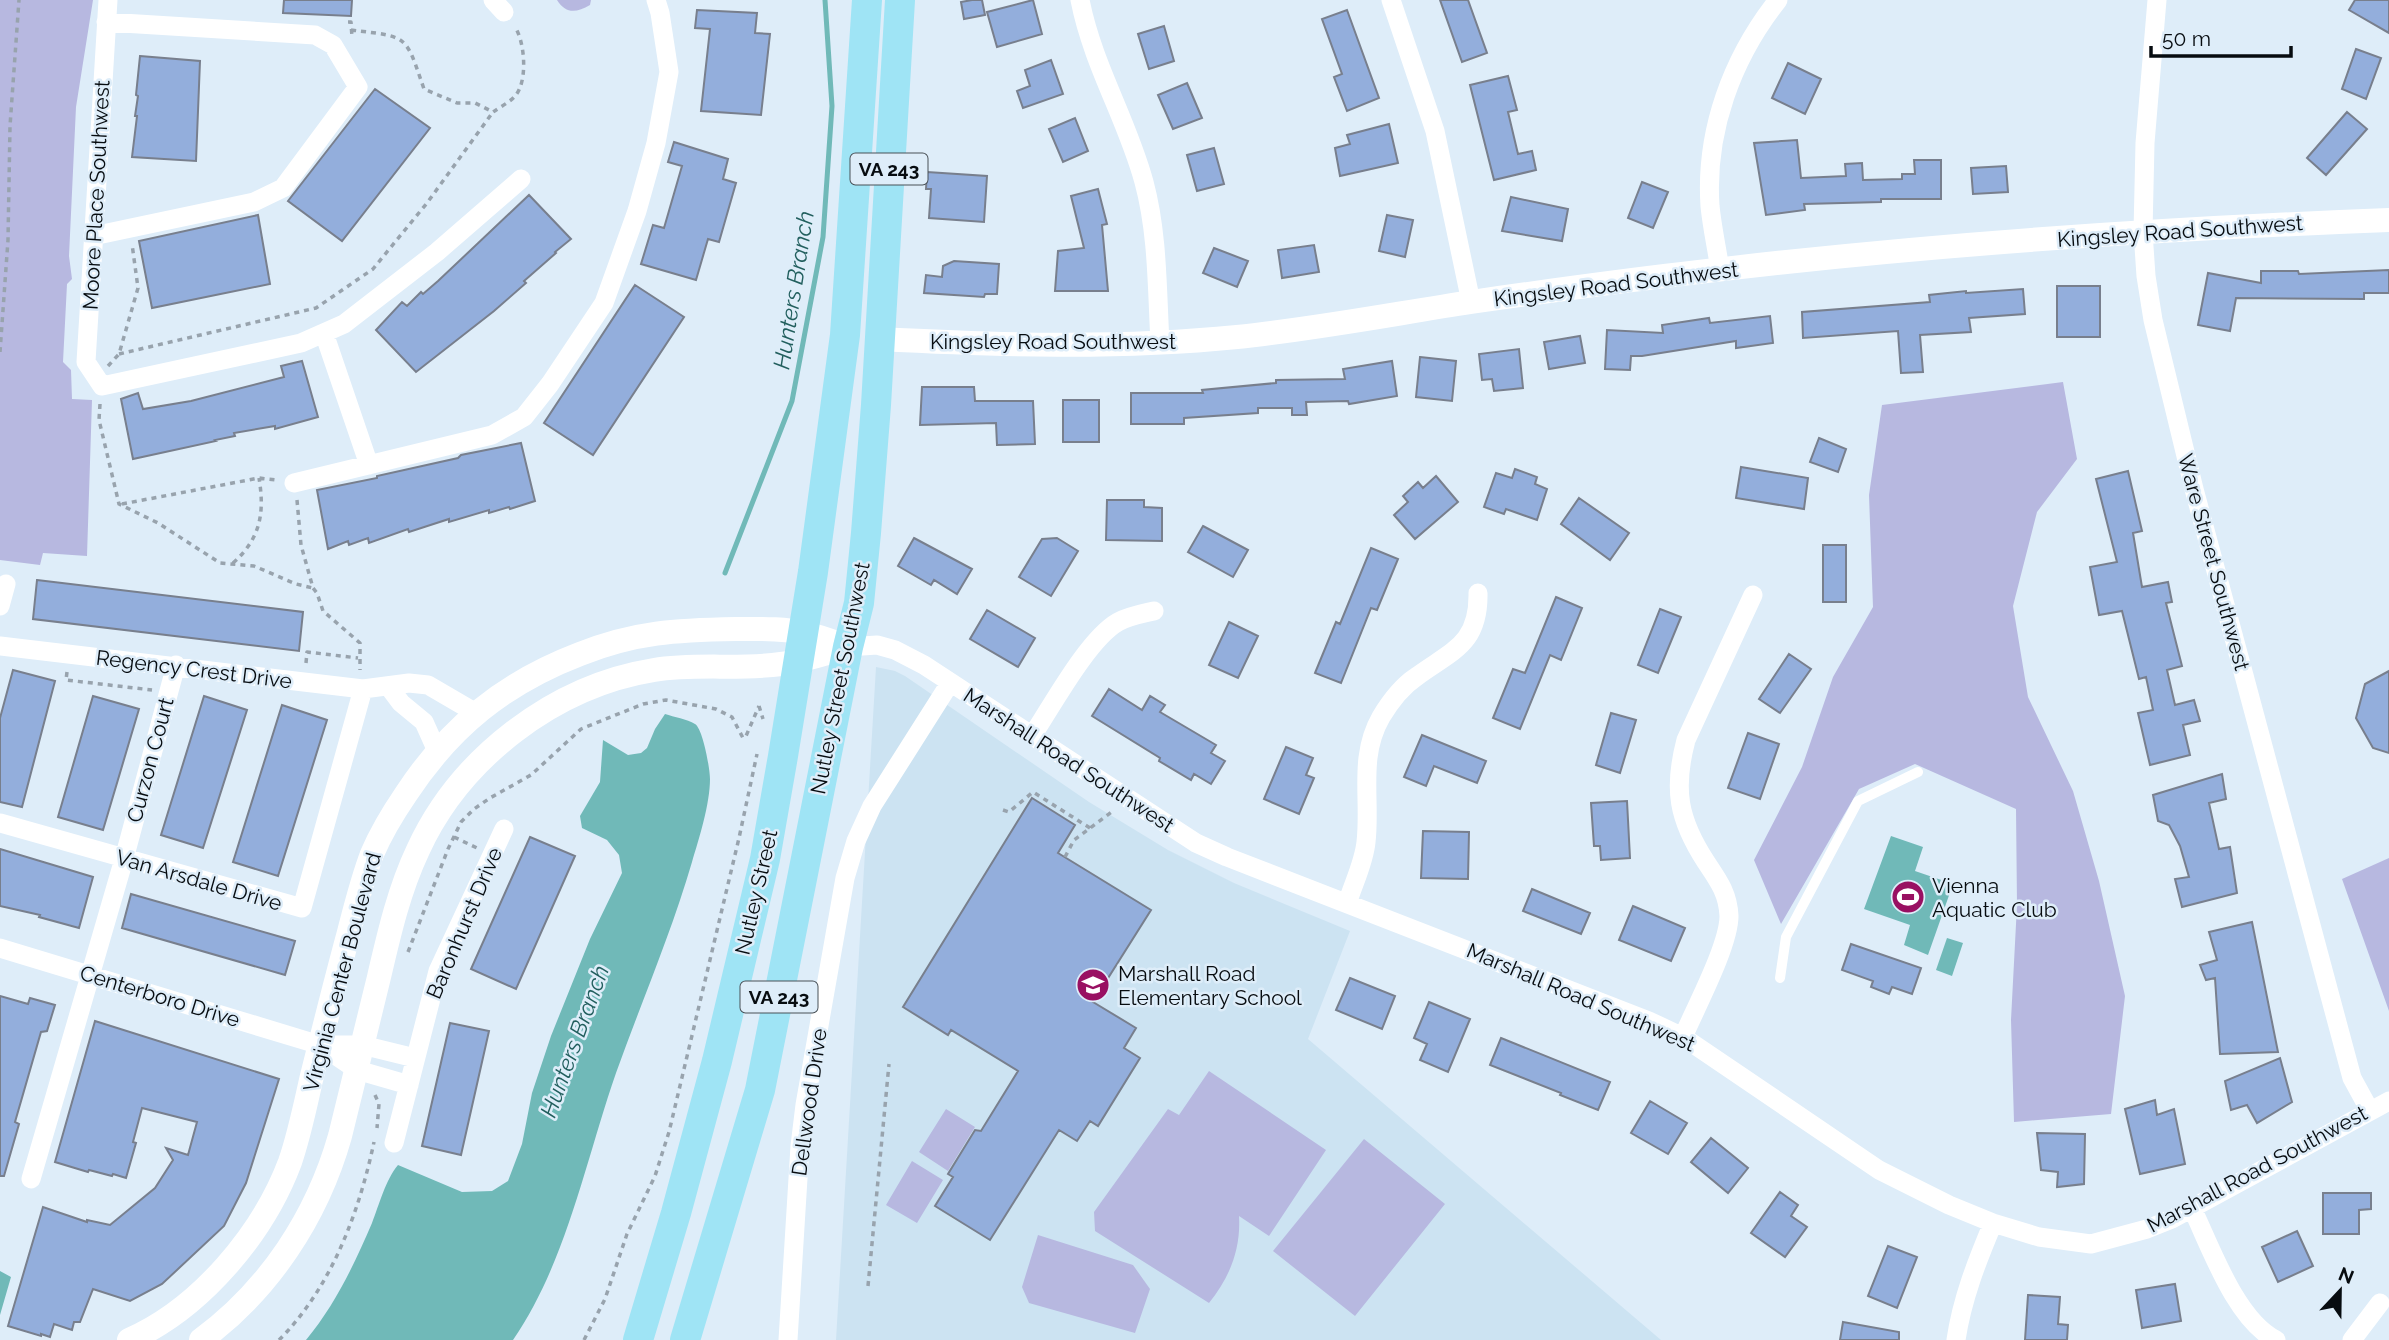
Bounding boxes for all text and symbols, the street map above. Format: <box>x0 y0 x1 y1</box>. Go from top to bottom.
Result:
scale bar <box>2151 14 2291 58</box>
text: 50 m <box>2162 26 2211 51</box>
street label: Moore Place Southwest <box>77 79 115 311</box>
road number: VA 243 <box>850 154 928 184</box>
water label: Hunters Branch <box>767 209 819 371</box>
street label: Kingsley Road Southwest <box>2056 210 2304 252</box>
street label: Kingsley Road Southwest <box>1492 257 1740 311</box>
street label: Kingsley Road Southwest <box>930 329 1176 354</box>
street label: Ware Street Southwest <box>2173 451 2255 673</box>
street label: Nutley Street Southwest <box>805 560 875 796</box>
street label: Regency Crest Drive <box>95 645 293 693</box>
street label: Marshall Road Southwest <box>959 683 1179 837</box>
street label: Curzon Court <box>121 695 179 825</box>
street label: Nutley Street <box>729 827 783 957</box>
street label: Van Arsdale Drive <box>113 844 285 916</box>
street label: Baronhurst Drive <box>421 844 507 1002</box>
street label: Virginia Center Boulevard <box>298 850 386 1094</box>
place label: Vienna Aquatic Club <box>1932 873 2057 922</box>
sports icon: Vienna Aquatic Club <box>1889 878 1927 916</box>
street label: Marshall Road Southwest <box>1463 937 1699 1057</box>
street label: Centerboro Drive <box>77 960 243 1032</box>
water label: Hunters Branch <box>534 961 614 1121</box>
place label: Marshall Road Elementary School <box>1118 961 1302 1010</box>
school or university icon: Marshall Road Elementary School <box>1074 966 1112 1004</box>
road number: VA 243 <box>740 981 818 1012</box>
street label: Dellwood Drive <box>786 1027 832 1177</box>
street label: Marshall Road Southwest <box>2143 1100 2371 1238</box>
north arrow <box>2305 1256 2375 1326</box>
text: N <box>2336 1262 2357 1288</box>

